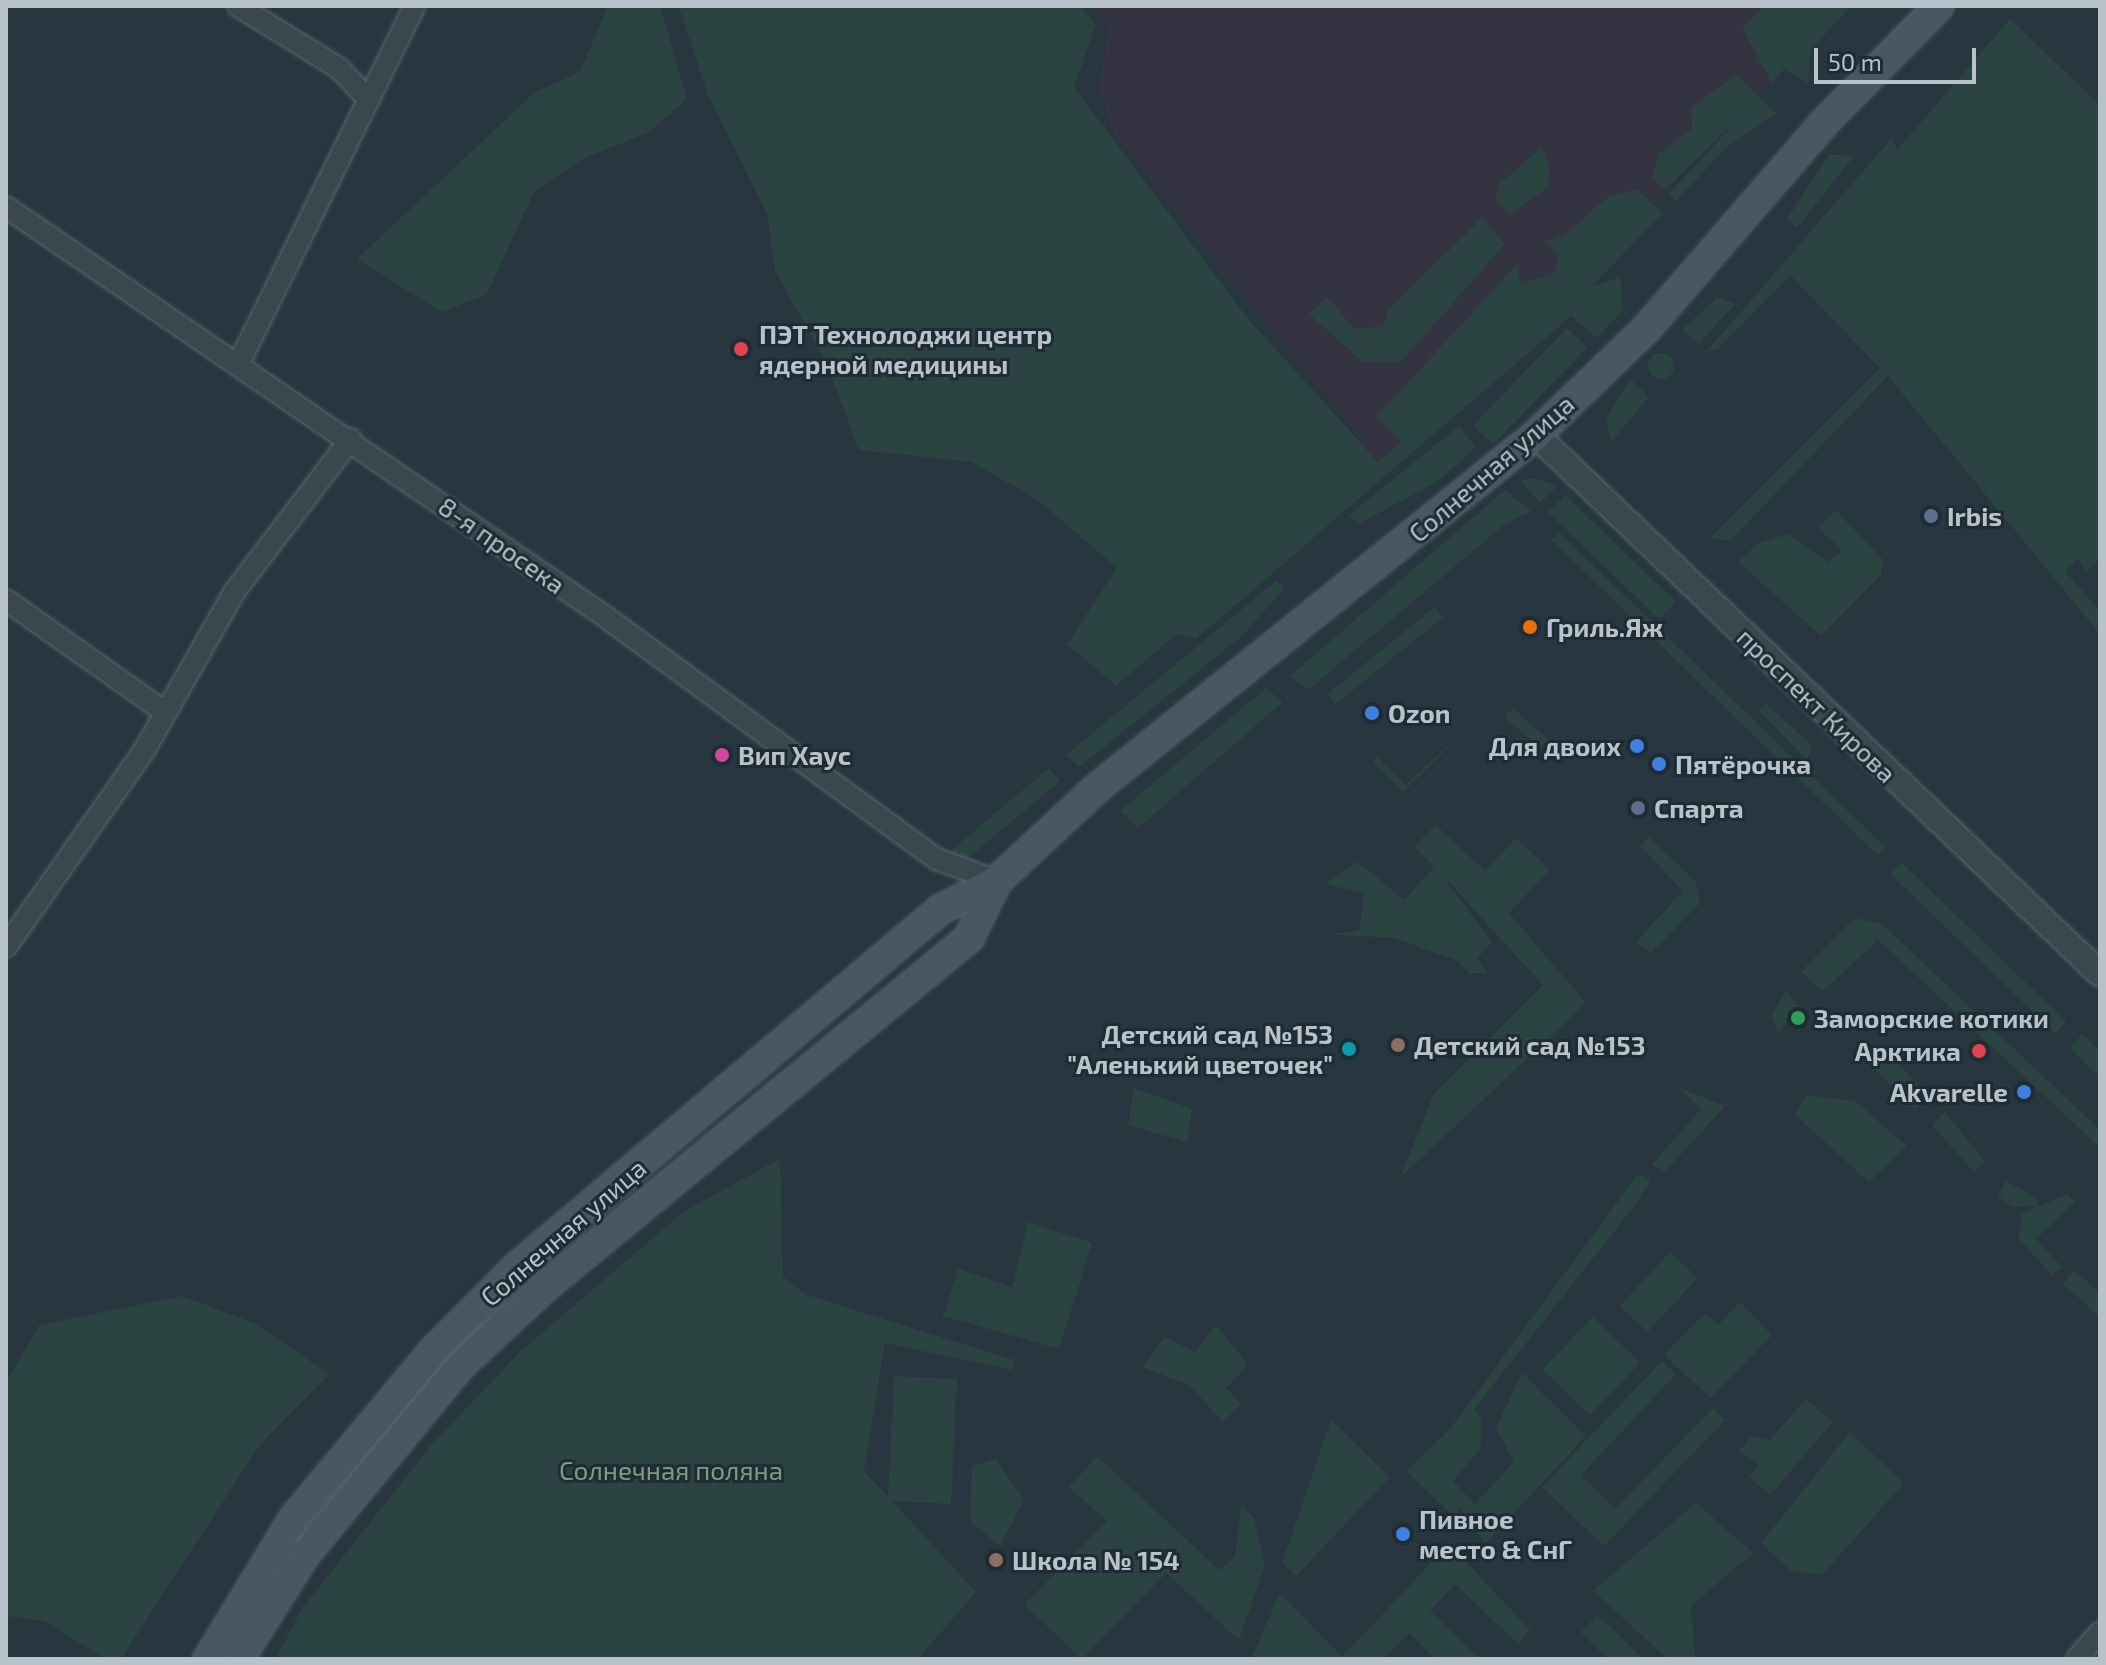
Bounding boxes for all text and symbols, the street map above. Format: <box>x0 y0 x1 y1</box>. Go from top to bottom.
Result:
scale bar <box>1818 32 1980 82</box>
text: 50 m <box>1828 47 1882 76</box>
place label: ПЭТ Технолоджи центр ядерной медицины <box>759 318 1052 380</box>
marker: ПЭТ Технолоджи центр ядерной медицины <box>730 338 752 360</box>
street label: Солнечная улица <box>1402 388 1580 548</box>
street label: 8-я просека <box>433 490 571 600</box>
place label: Irbis <box>1947 500 2002 532</box>
marker: Irbis <box>1922 507 1940 525</box>
place label: Гриль.Яж <box>1546 611 1663 643</box>
marker: Гриль.Яж <box>1521 618 1539 636</box>
street label: проспект Кирова <box>1731 621 1903 789</box>
place label: Ozon <box>1388 697 1450 729</box>
marker: Ozon <box>1363 704 1381 722</box>
place label: Для двоих <box>1489 730 1621 762</box>
marker: Для двоих <box>1628 737 1646 755</box>
place label: Вип Хаус <box>738 739 851 771</box>
marker: Вип Хаус <box>713 746 731 764</box>
place label: Пятёрочка <box>1675 748 1811 780</box>
marker: Пятёрочка <box>1650 755 1668 773</box>
place label: Спарта <box>1654 792 1744 824</box>
marker: Спарта <box>1629 799 1647 817</box>
place label: Заморские котики <box>1814 1002 2049 1034</box>
marker: Заморские котики <box>1789 1009 1807 1027</box>
place label: Детский сад №153 "Аленький цветочек" <box>1067 1018 1333 1080</box>
place label: Детский сад №153 <box>1414 1029 1645 1061</box>
place label: Арктика <box>1855 1035 1961 1067</box>
marker: Детский сад №153 <box>1389 1036 1407 1054</box>
marker: Детский сад №153 "Аленький цветочек" <box>1340 1040 1358 1058</box>
marker: Арктика <box>1968 1040 1990 1062</box>
place label: Akvarelle <box>1890 1076 2008 1108</box>
marker: Akvarelle <box>2015 1083 2033 1101</box>
street label: Солнечная улица <box>474 1152 652 1312</box>
park label: Солнечная поляна <box>559 1454 783 1486</box>
place label: Пивное место & СнГ <box>1419 1503 1572 1564</box>
marker: Пивное место & СнГ <box>1394 1525 1412 1543</box>
place label: Школа № 154 <box>1012 1544 1180 1576</box>
marker: Школа № 154 <box>987 1551 1005 1569</box>

